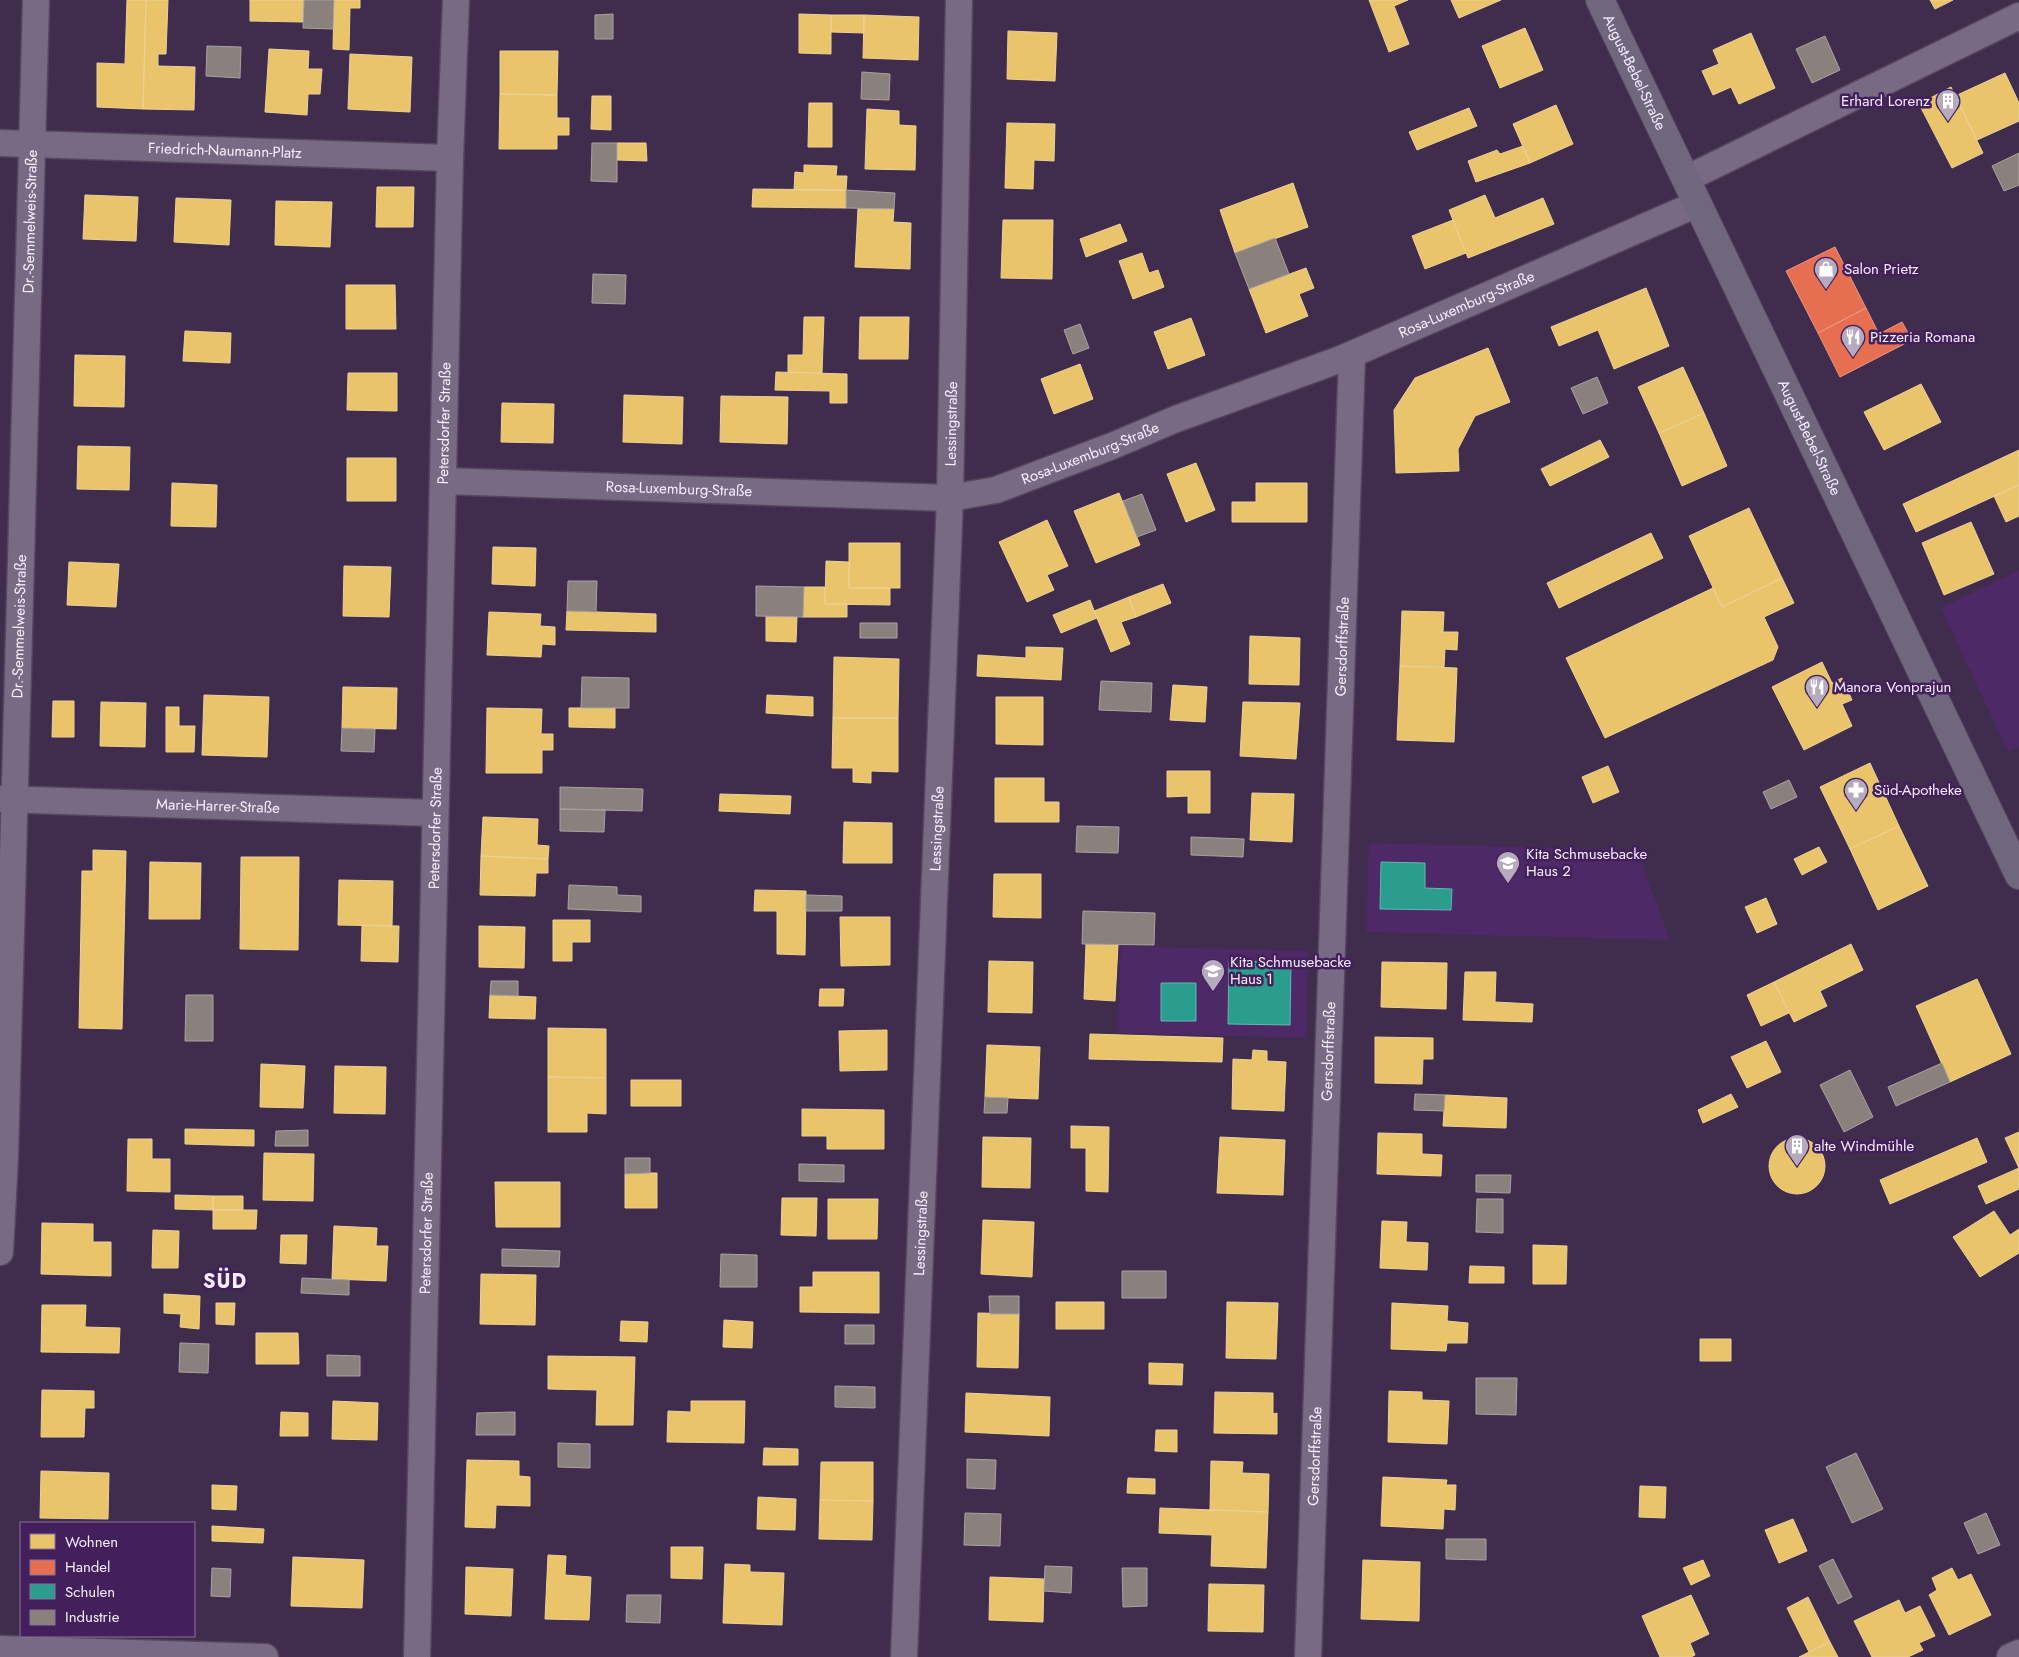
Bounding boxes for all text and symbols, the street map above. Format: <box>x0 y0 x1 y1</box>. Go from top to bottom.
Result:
street label: August-Bebel-Straße <box>1597 10 1672 134</box>
building icon: Erhard Lorenz <box>1935 88 1961 122</box>
place label: Erhard Lorenz <box>1841 90 1930 112</box>
street label: Friedrich-Naumann-Platz <box>148 137 302 164</box>
street label: Dr.-Semmelweis-Straße <box>17 149 43 294</box>
shop icon: Salon Prietz <box>1813 256 1839 290</box>
place label: Salon Prietz <box>1844 258 1919 280</box>
street label: Rosa-Luxemburg-Straße <box>1395 265 1538 344</box>
restaurant icon: Pizzeria Romana <box>1840 324 1866 358</box>
place label: Pizzeria Romana <box>1870 326 1975 348</box>
street label: Petersdorfer Straße <box>432 362 457 485</box>
street label: August-Bebel-Straße <box>1772 376 1847 499</box>
street label: Lessingstraße <box>940 381 963 467</box>
street label: Rosa-Luxemburg-Straße <box>1018 416 1163 490</box>
street label: Rosa-Luxemburg-Straße <box>605 475 753 502</box>
street label: Dr.-Semmelweis-Straße <box>6 554 32 699</box>
street label: Gersdorffstraße <box>1329 596 1355 697</box>
restaurant icon: Manora Vonprajun <box>1804 674 1830 708</box>
place label: Manora Vonprajun <box>1834 676 1951 698</box>
street label: Petersdorfer Straße <box>423 767 448 889</box>
pharmacy icon: Süd-Apotheke <box>1843 777 1869 811</box>
place label: Süd-Apotheke <box>1874 779 1962 801</box>
street label: Lessingstraße <box>924 785 950 872</box>
street label: Marie-Harrer-Straße <box>156 793 280 819</box>
place label: Kita Schmusebacke Haus 2 <box>1526 843 1648 882</box>
school or university icon: Kita Schmusebacke Haus 2 <box>1495 850 1521 884</box>
place label: Kita Schmusebacke Haus 1 <box>1230 951 1352 990</box>
school or university icon: Kita Schmusebacke Haus 1 <box>1200 958 1226 992</box>
street label: Gersdorffstraße <box>1316 1001 1341 1101</box>
building icon: alte Windmühle <box>1784 1133 1810 1167</box>
place label: alte Windmühle <box>1814 1135 1915 1157</box>
street label: Petersdorfer Straße <box>414 1172 439 1294</box>
street label: Lessingstraße <box>908 1190 934 1276</box>
district label: SÜD <box>203 1267 247 1296</box>
street label: Gersdorffstraße <box>1302 1406 1327 1506</box>
legend <box>20 1522 195 1637</box>
text: Wohnen <box>65 1531 118 1553</box>
text: Handel <box>65 1556 111 1578</box>
text: Schulen <box>65 1581 115 1603</box>
text: Industrie <box>65 1606 120 1628</box>

